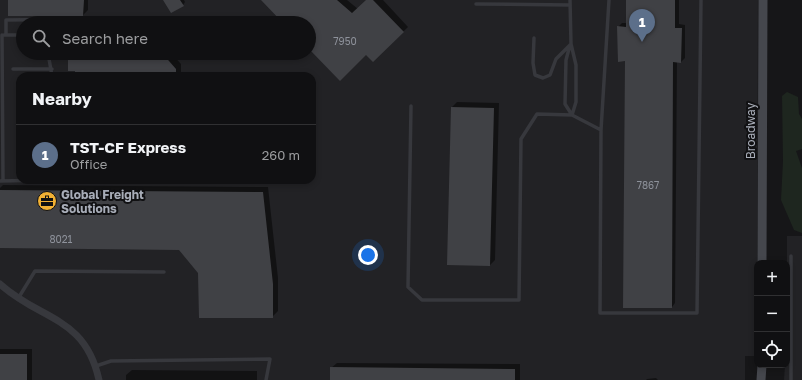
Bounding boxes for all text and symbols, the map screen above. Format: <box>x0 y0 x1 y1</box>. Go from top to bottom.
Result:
pin: 1 <box>629 9 655 42</box>
search box <box>16 16 316 60</box>
icon: search <box>30 27 52 49</box>
text: Search here <box>62 29 148 47</box>
house number: 7950 <box>333 35 357 47</box>
text: Nearby <box>32 88 92 109</box>
street label: Broadway <box>743 102 758 159</box>
text: TST-CF Express <box>70 138 186 156</box>
text: 1 <box>42 147 48 163</box>
text: 260 m <box>262 147 300 163</box>
text: Office <box>70 156 107 172</box>
house number: 7867 <box>637 179 659 191</box>
place label: Global Freight Solutions <box>61 187 144 216</box>
office icon: Global Freight Solutions <box>36 190 58 212</box>
house number: 8021 <box>50 233 73 245</box>
your location <box>358 245 378 265</box>
map controls <box>754 260 790 368</box>
button: + <box>754 260 790 296</box>
button: − <box>754 296 790 332</box>
button: locate <box>754 332 790 368</box>

